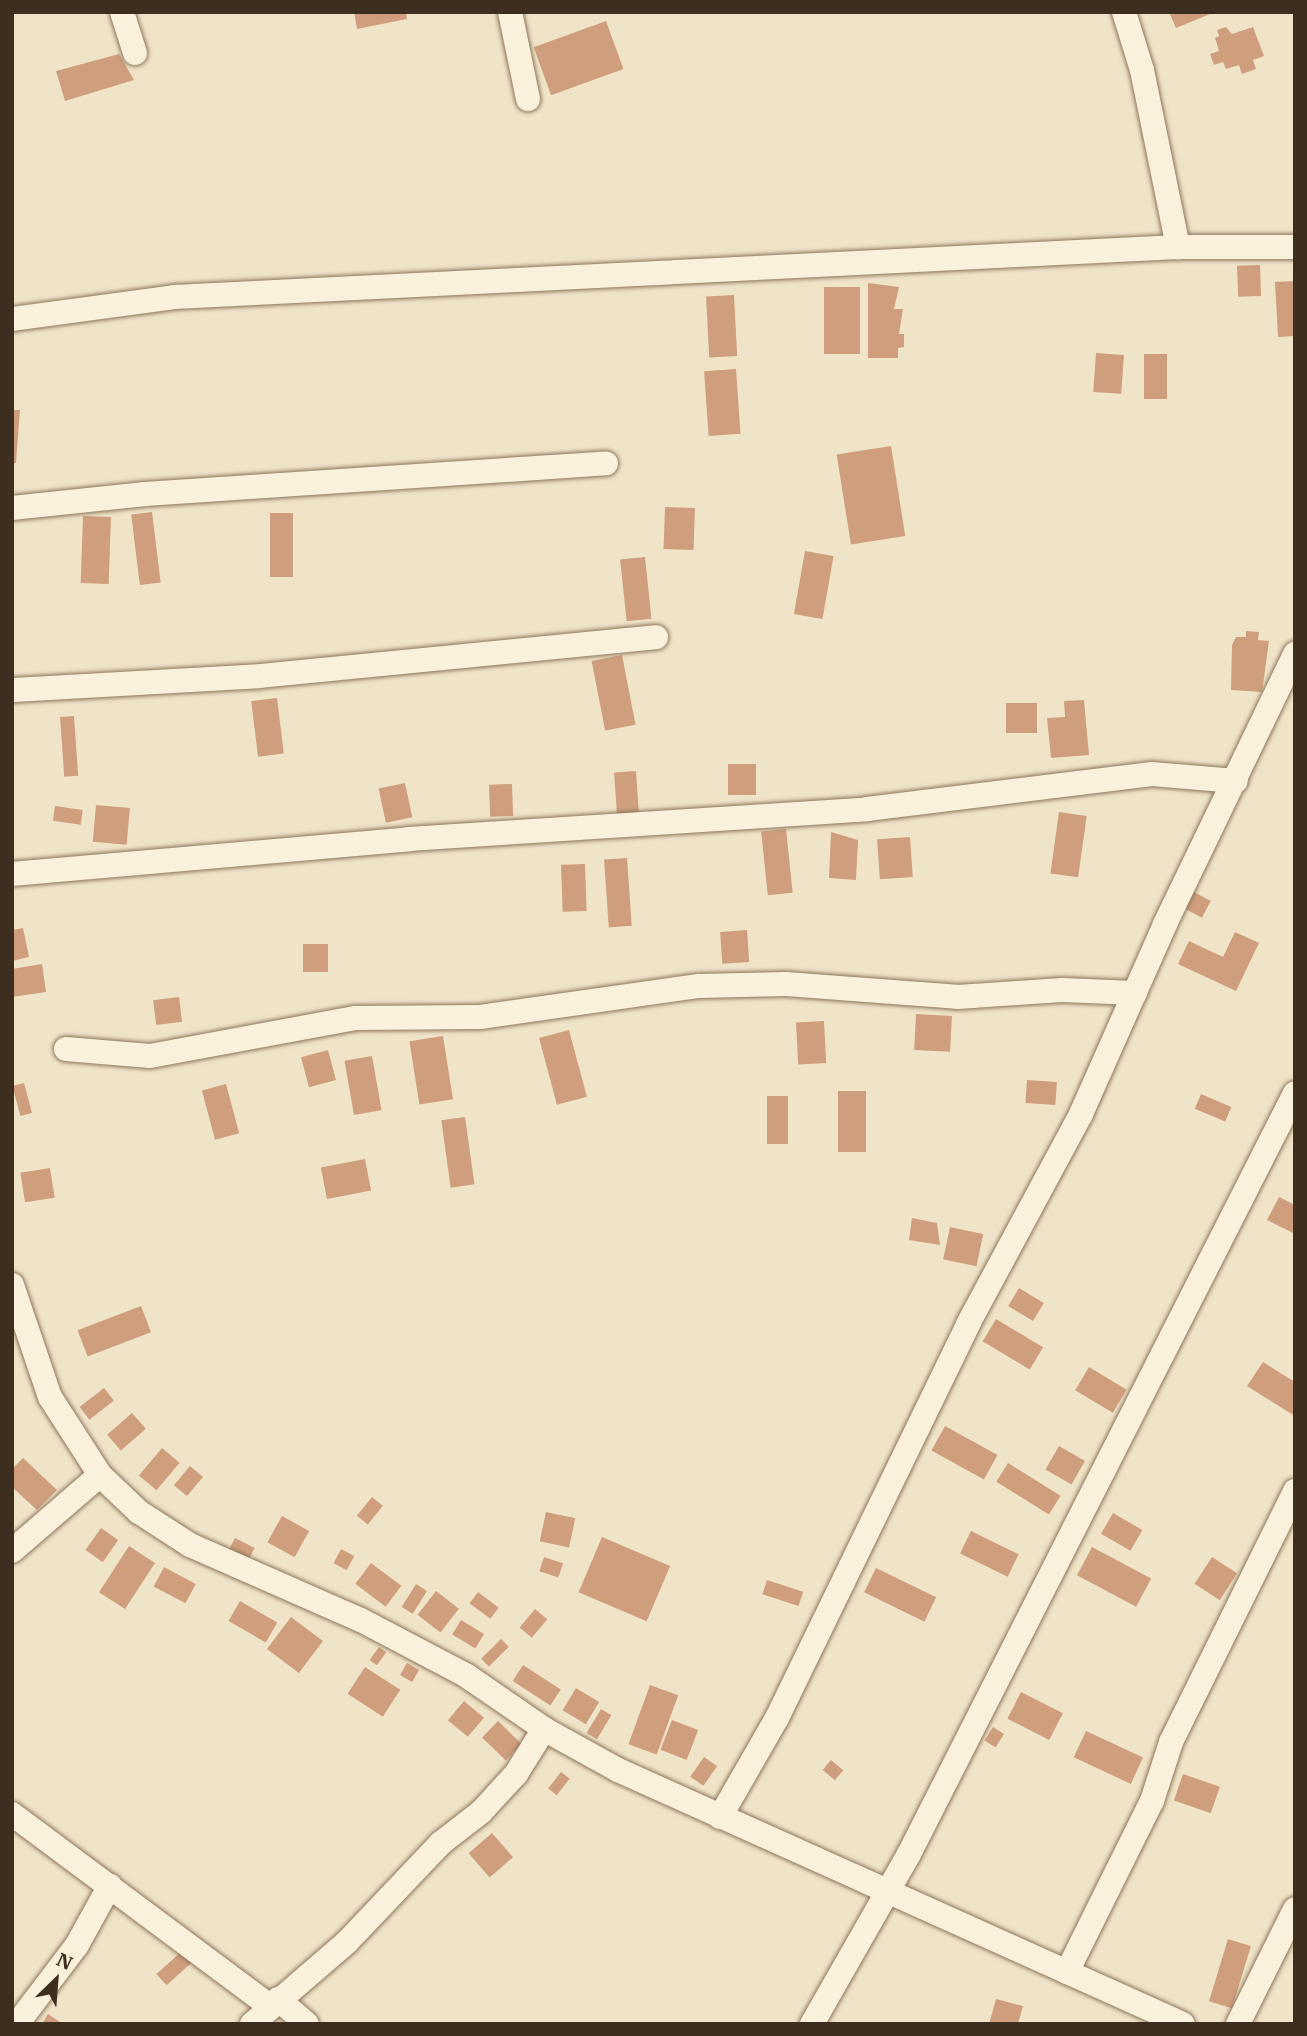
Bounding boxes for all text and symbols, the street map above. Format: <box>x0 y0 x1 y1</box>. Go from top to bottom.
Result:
north arrow <box>21 1945 91 2015</box>
text: N <box>53 1947 77 1975</box>

